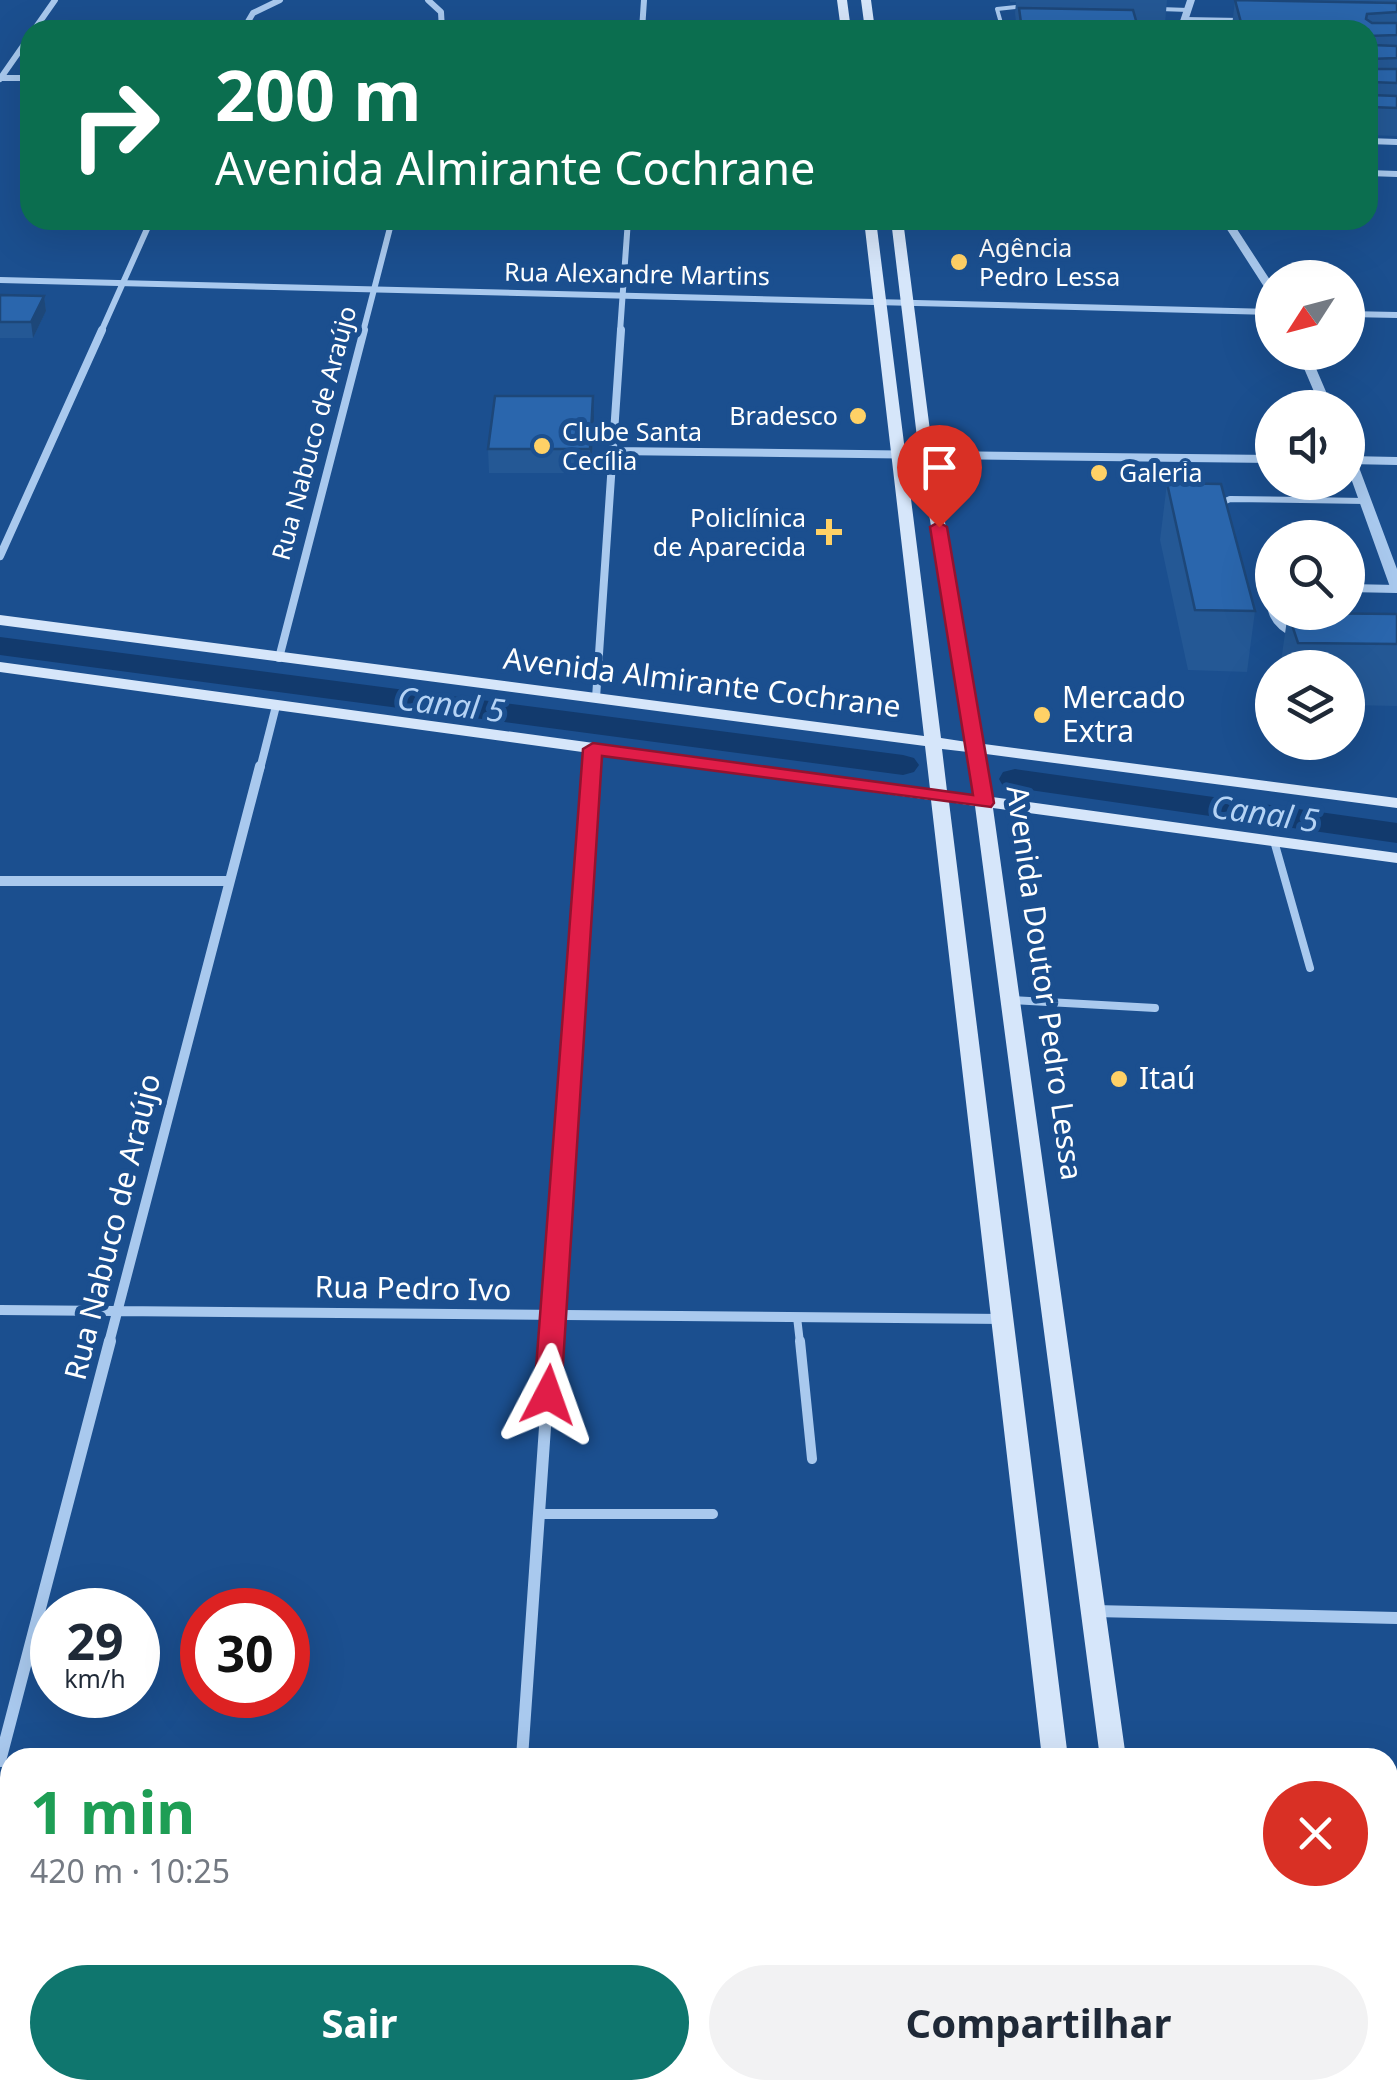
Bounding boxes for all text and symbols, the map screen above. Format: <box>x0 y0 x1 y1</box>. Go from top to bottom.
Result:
text: 200 m <box>215 46 422 142</box>
icon: right <box>50 60 180 190</box>
text: Avenida Almirante Cochrane <box>215 137 815 198</box>
place label: Agência Pedro Lessa <box>979 230 1120 293</box>
marker: Agência Pedro Lessa <box>948 251 970 273</box>
street label: Rua Alexandre Martins <box>504 254 770 292</box>
north arrow <box>1255 260 1365 370</box>
map controls <box>1255 260 1365 760</box>
street label: Rua Nabuco de Araújo <box>263 302 363 564</box>
button: sound <box>1255 390 1365 500</box>
place label: Bradesco <box>729 398 838 432</box>
marker: Bradesco <box>847 405 869 427</box>
place label: Clube Santa Cecília <box>562 414 702 477</box>
pin <box>897 425 982 528</box>
marker: Clube Santa Cecília <box>531 435 553 457</box>
icon: arrive <box>912 440 967 495</box>
place label: Galeria <box>1119 455 1203 489</box>
marker: Galeria <box>1088 462 1110 484</box>
place label: Policlínica de Aparecida <box>653 500 806 563</box>
marker: Policlínica de Aparecida <box>816 519 842 545</box>
button: search <box>1255 520 1365 630</box>
street label: Avenida Almirante Cochrane <box>501 637 903 726</box>
button: layers <box>1255 650 1365 760</box>
water label: Canal 5 <box>395 676 508 731</box>
place label: Mercado Extra <box>1062 676 1186 751</box>
marker: Mercado Extra <box>1031 704 1053 726</box>
street label: Avenida Doutor Pedro Lessa <box>997 783 1093 1183</box>
water label: Canal 5 <box>1209 784 1322 841</box>
place label: Itaú <box>1139 1057 1195 1098</box>
marker: Itaú <box>1108 1068 1130 1090</box>
street label: Rua Nabuco de Araújo <box>54 1069 169 1384</box>
street label: Rua Pedro Ivo <box>314 1265 512 1310</box>
position arrow <box>496 1343 600 1447</box>
speed limit sign: 30 <box>180 1588 310 1718</box>
text: 29 <box>66 1607 124 1675</box>
text: km/h <box>64 1661 126 1695</box>
text: 1 min <box>30 1770 195 1852</box>
button: close <box>1263 1781 1368 1886</box>
text: 420 m · 10:25 <box>30 1849 230 1892</box>
button: Sair <box>30 1965 689 2080</box>
button: Compartilhar <box>709 1965 1368 2080</box>

